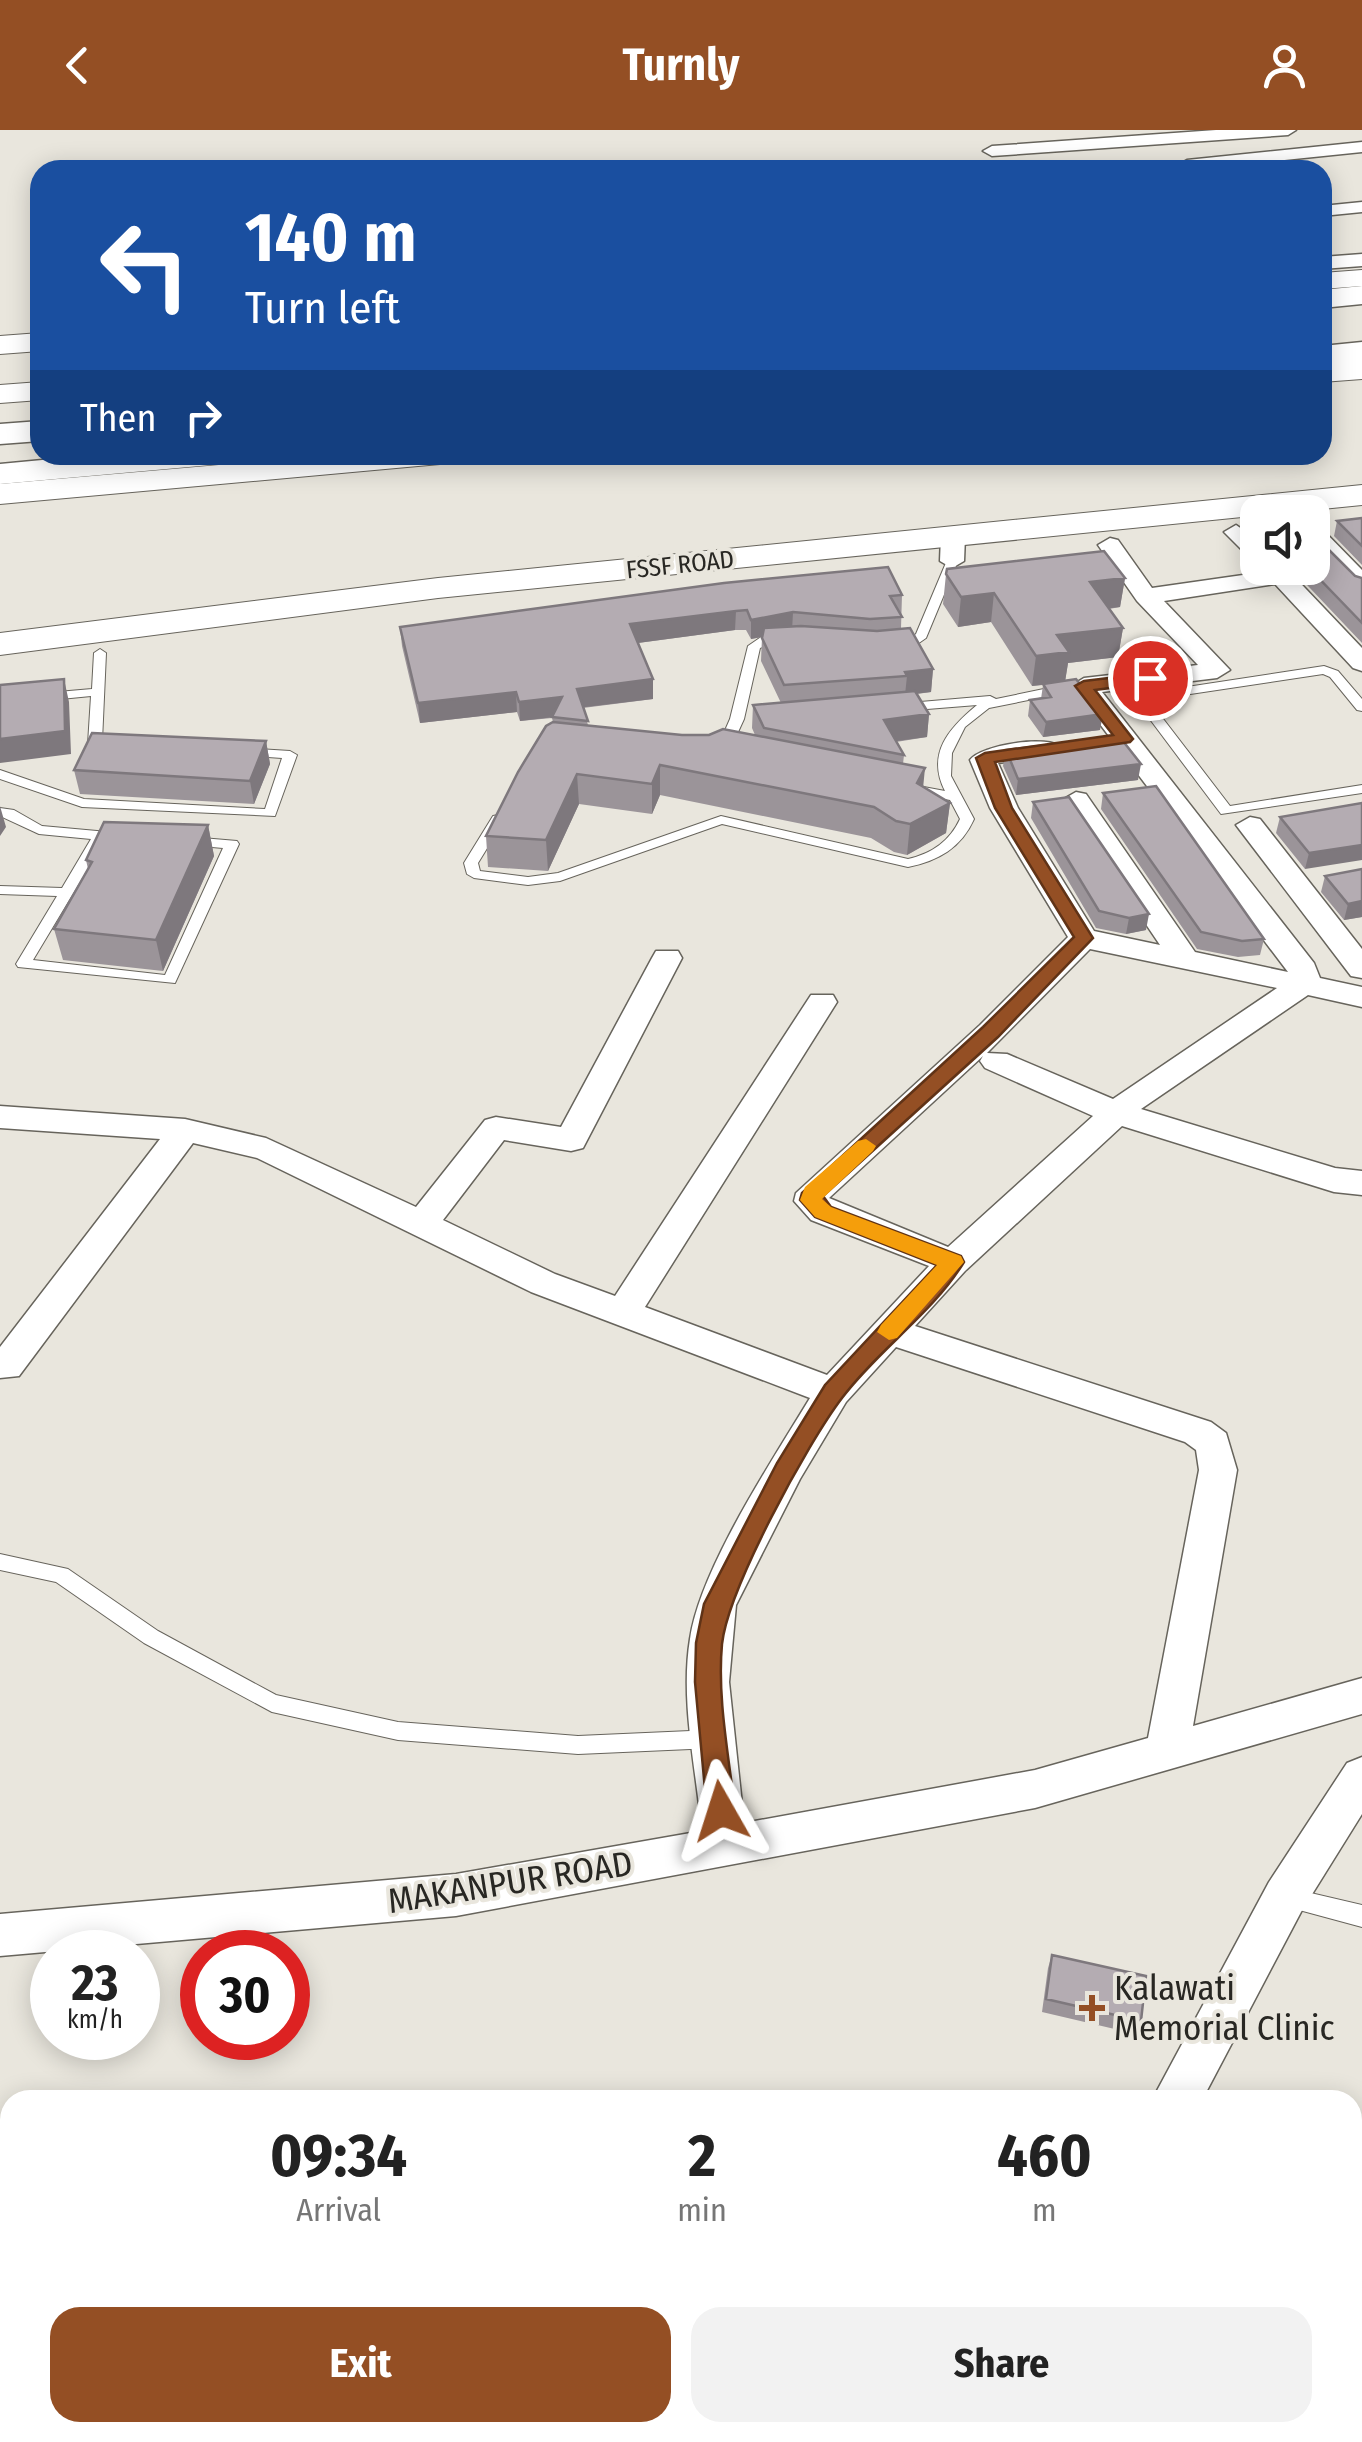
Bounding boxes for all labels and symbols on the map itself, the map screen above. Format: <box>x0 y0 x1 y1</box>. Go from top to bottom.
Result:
street label: FSSF ROAD <box>625 544 736 586</box>
pin <box>1108 636 1193 721</box>
position arrow <box>669 1759 773 1863</box>
street label: MAKANPUR ROAD <box>385 1842 635 1922</box>
speed limit sign: 30 <box>180 1930 310 2060</box>
place label: Kalawati Memorial Clinic <box>1114 1967 1335 2049</box>
marker: Kalawati Memorial Clinic <box>1079 1995 1105 2021</box>

